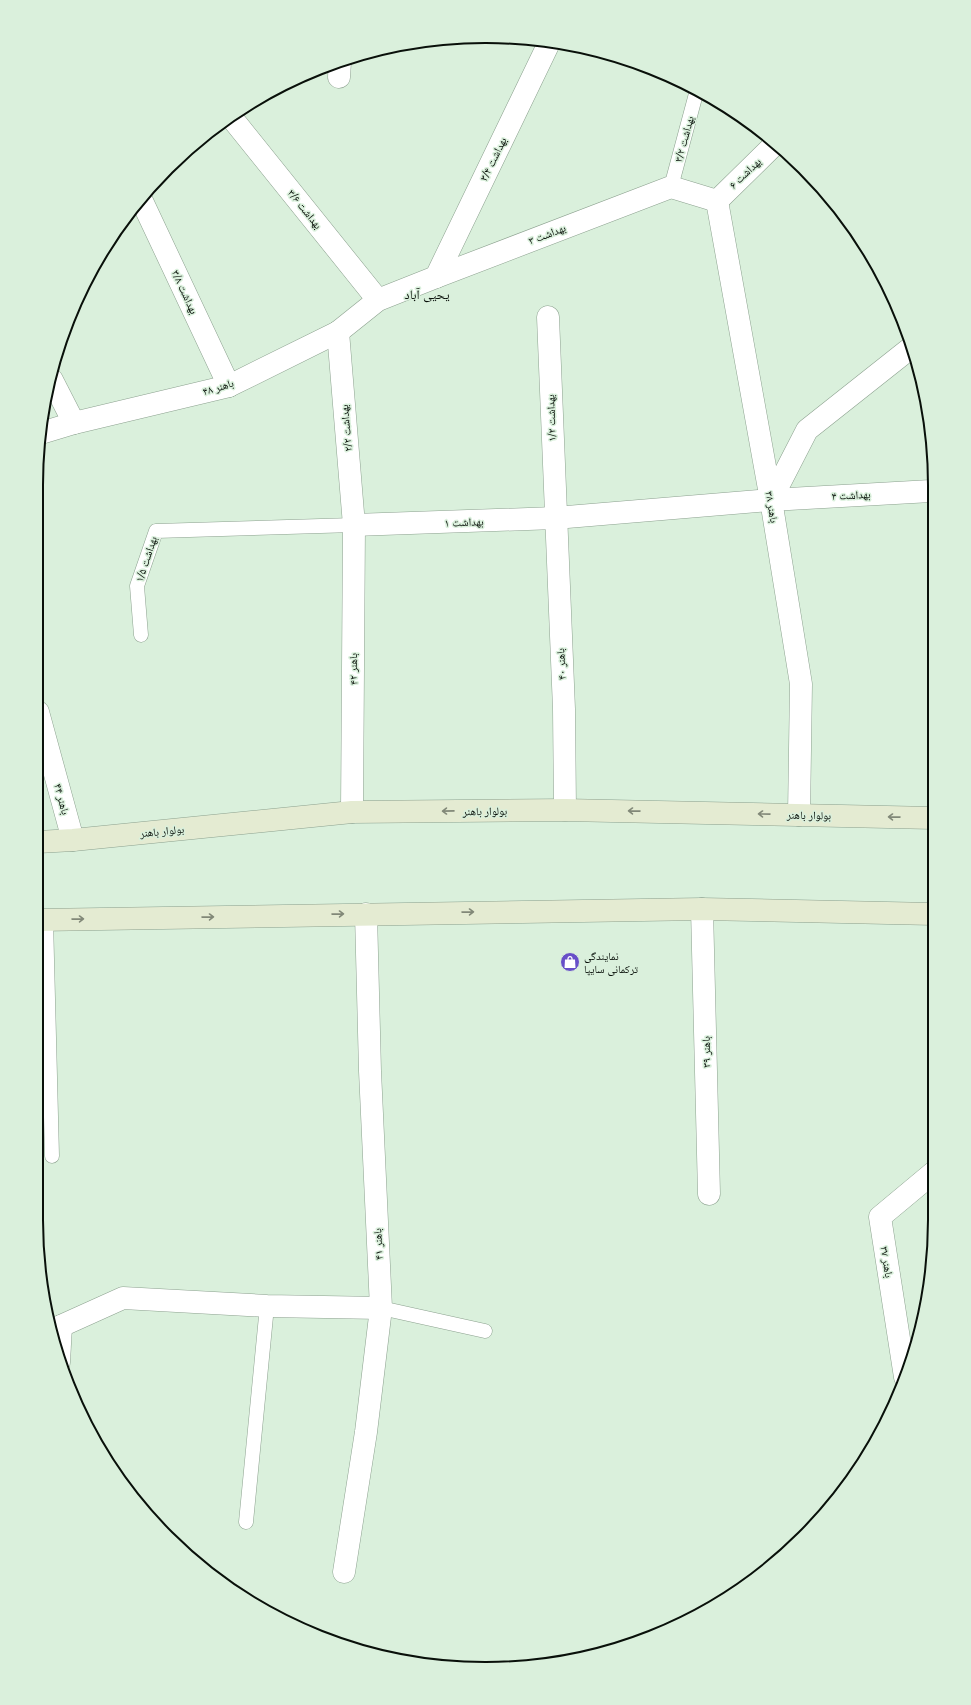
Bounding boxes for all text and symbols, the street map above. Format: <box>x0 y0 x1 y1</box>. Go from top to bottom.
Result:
street label: بهداشت ۳/۲ <box>671 114 697 164</box>
street label: بهداشت ۳/۴ <box>476 135 510 183</box>
street label: بهداشت ۶ <box>726 154 764 192</box>
street label: بهداشت ۳/۶ <box>285 186 325 232</box>
street label: بهداشت ۳ <box>526 220 568 248</box>
street label: بهداشت ۳/۸ <box>169 268 201 316</box>
district label: یحیی آباد <box>404 286 450 303</box>
street label: باهنر ۴۸ <box>201 376 235 398</box>
street label: بهداشت ۱/۲ <box>543 394 559 442</box>
street label: بهداشت ۲/۲ <box>337 404 355 452</box>
street label: بهداشت ۴ <box>831 487 871 503</box>
street label: باهنر ۳۸ <box>762 490 782 524</box>
street label: بهداشت ۱ <box>444 514 484 530</box>
street label: بهداشت ۱/۵ <box>132 534 160 584</box>
street label: باهنر ۴۰ <box>553 648 569 680</box>
street label: باهنر ۴۲ <box>346 653 360 685</box>
street label: باهنر ۴۴ <box>51 782 73 816</box>
street label: بولوار باهنر <box>462 804 507 818</box>
one-way arrow <box>442 807 455 815</box>
one-way arrow <box>628 808 641 815</box>
street label: بولوار باهنر <box>786 808 831 822</box>
one-way arrow <box>758 810 771 818</box>
one-way arrow <box>888 813 901 821</box>
street label: بولوار باهنر <box>138 822 185 840</box>
one-way arrow <box>461 908 474 916</box>
one-way arrow <box>331 910 344 918</box>
one-way arrow <box>201 913 214 921</box>
one-way arrow <box>71 915 84 923</box>
place label: نمایندگی ترکمانی سایپا <box>584 949 639 976</box>
shop icon: نمایندگی ترکمانی سایپا <box>559 951 581 973</box>
street label: باهنر ۳۹ <box>699 1036 713 1068</box>
street label: باهنر ۴۱ <box>370 1228 386 1260</box>
street label: باهنر ۳۷ <box>878 1245 896 1279</box>

